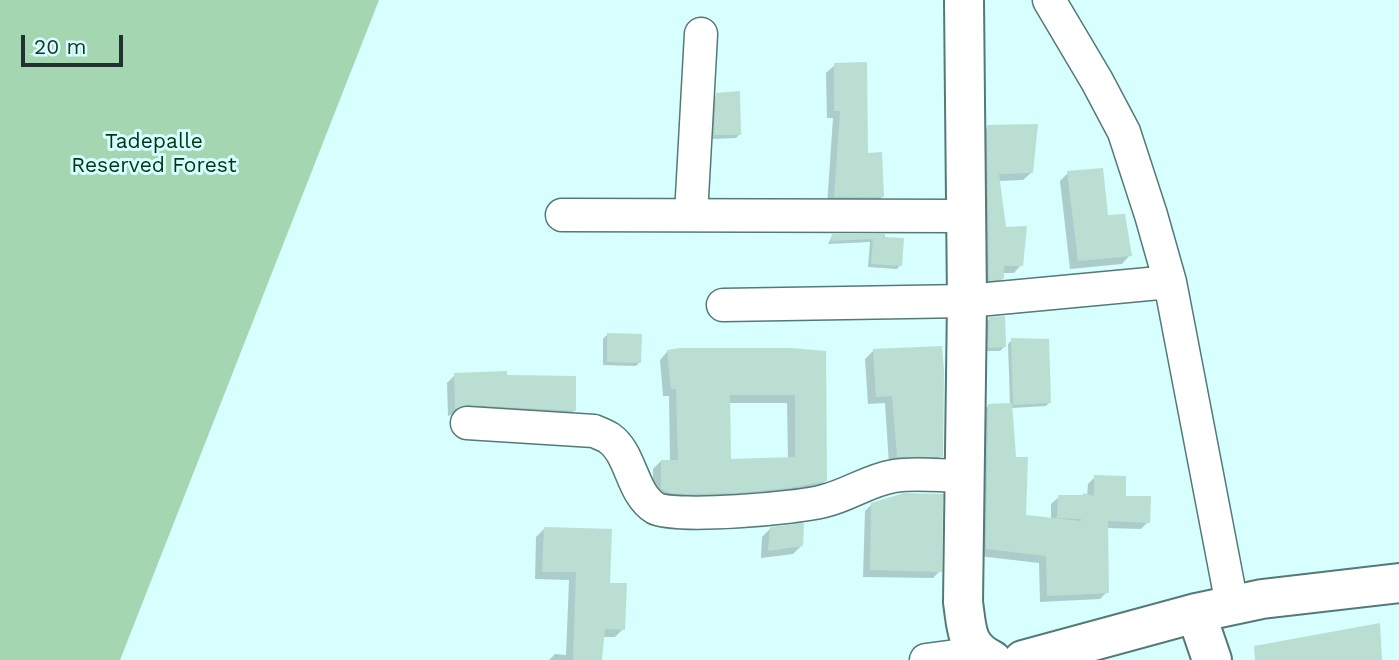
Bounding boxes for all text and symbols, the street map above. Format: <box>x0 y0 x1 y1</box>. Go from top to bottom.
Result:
scale bar <box>24 21 126 65</box>
text: 20 m <box>34 34 86 59</box>
park label: Tadepalle Reserved Forest <box>71 129 237 179</box>

